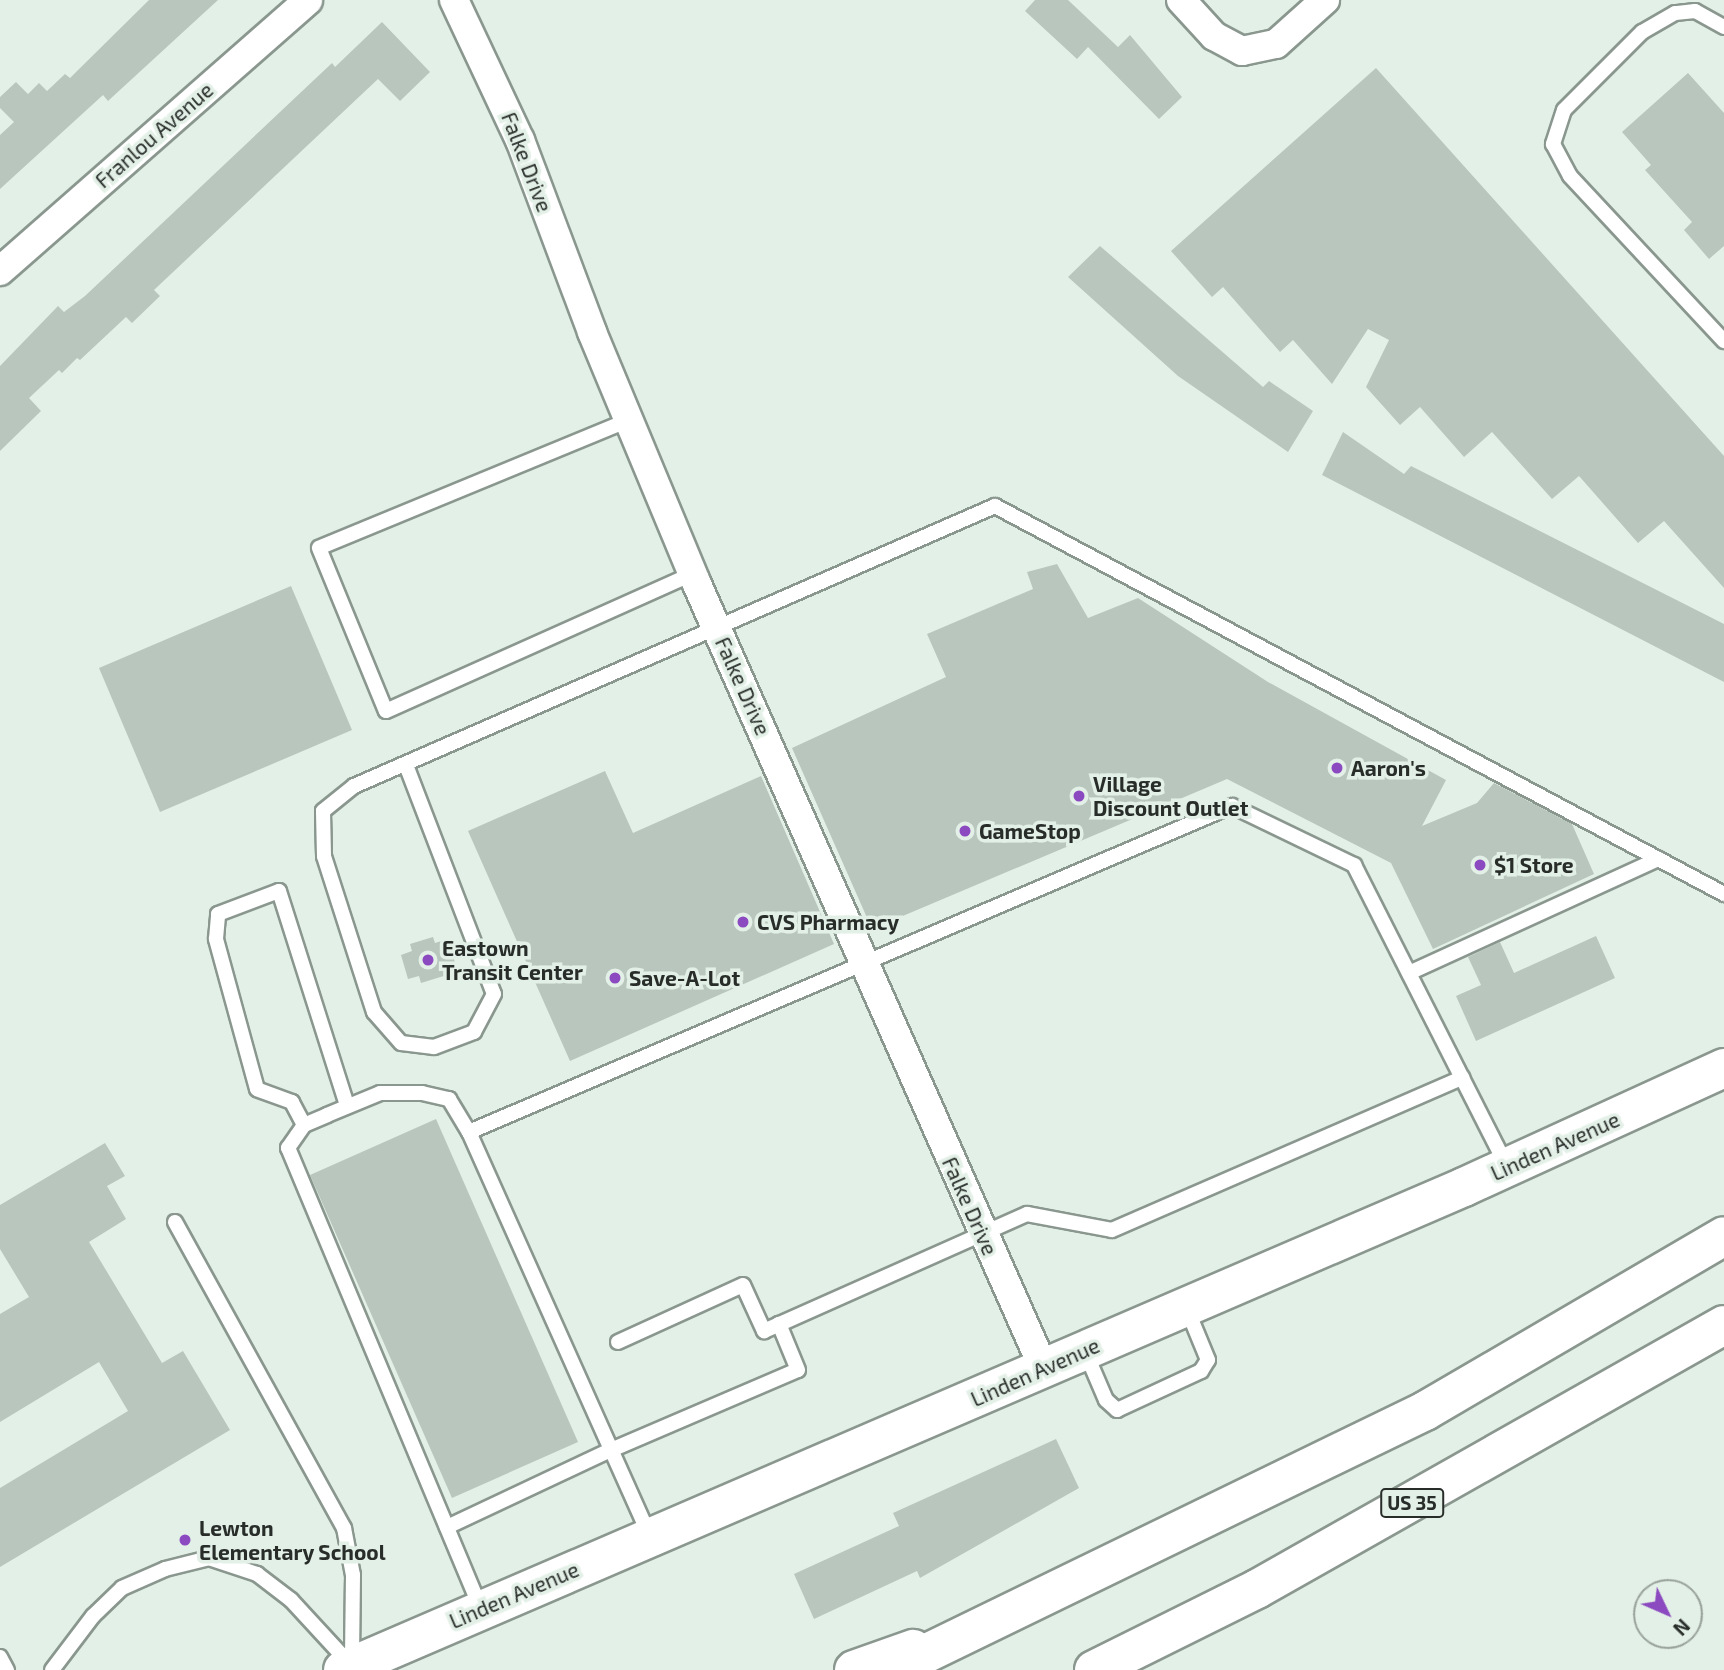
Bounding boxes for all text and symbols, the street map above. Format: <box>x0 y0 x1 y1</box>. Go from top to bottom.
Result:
street label: Franlou Avenue <box>90 77 218 193</box>
street label: Falke Drive <box>496 109 558 215</box>
street label: Falke Drive <box>710 633 776 739</box>
place label: Aaron's <box>1351 755 1426 781</box>
marker: Aaron's <box>1329 760 1345 776</box>
place label: Village Discount Outlet <box>1093 771 1248 821</box>
marker: Village Discount Outlet <box>1071 788 1087 804</box>
place label: GameStop <box>979 818 1081 844</box>
marker: GameStop <box>957 823 973 839</box>
place label: $1 Store <box>1494 852 1574 878</box>
marker: $1 Store <box>1472 857 1488 873</box>
place label: CVS Pharmacy <box>757 909 899 935</box>
marker: CVS Pharmacy <box>735 914 751 930</box>
place label: Eastown Transit Center <box>442 935 583 985</box>
marker: Eastown Transit Center <box>420 952 436 968</box>
place label: Save-A-Lot <box>629 965 740 991</box>
marker: Save-A-Lot <box>607 970 623 986</box>
street label: Linden Avenue <box>1486 1106 1624 1186</box>
street label: Falke Drive <box>937 1153 1003 1259</box>
street label: Linden Avenue <box>966 1332 1104 1412</box>
road number: US 35 <box>1379 1488 1445 1518</box>
place label: Lewton Elementary School <box>199 1515 386 1565</box>
marker: Lewton Elementary School <box>177 1532 193 1548</box>
street label: Linden Avenue <box>445 1556 583 1634</box>
north arrow <box>1633 1579 1703 1649</box>
text: N <box>1669 1615 1695 1640</box>

